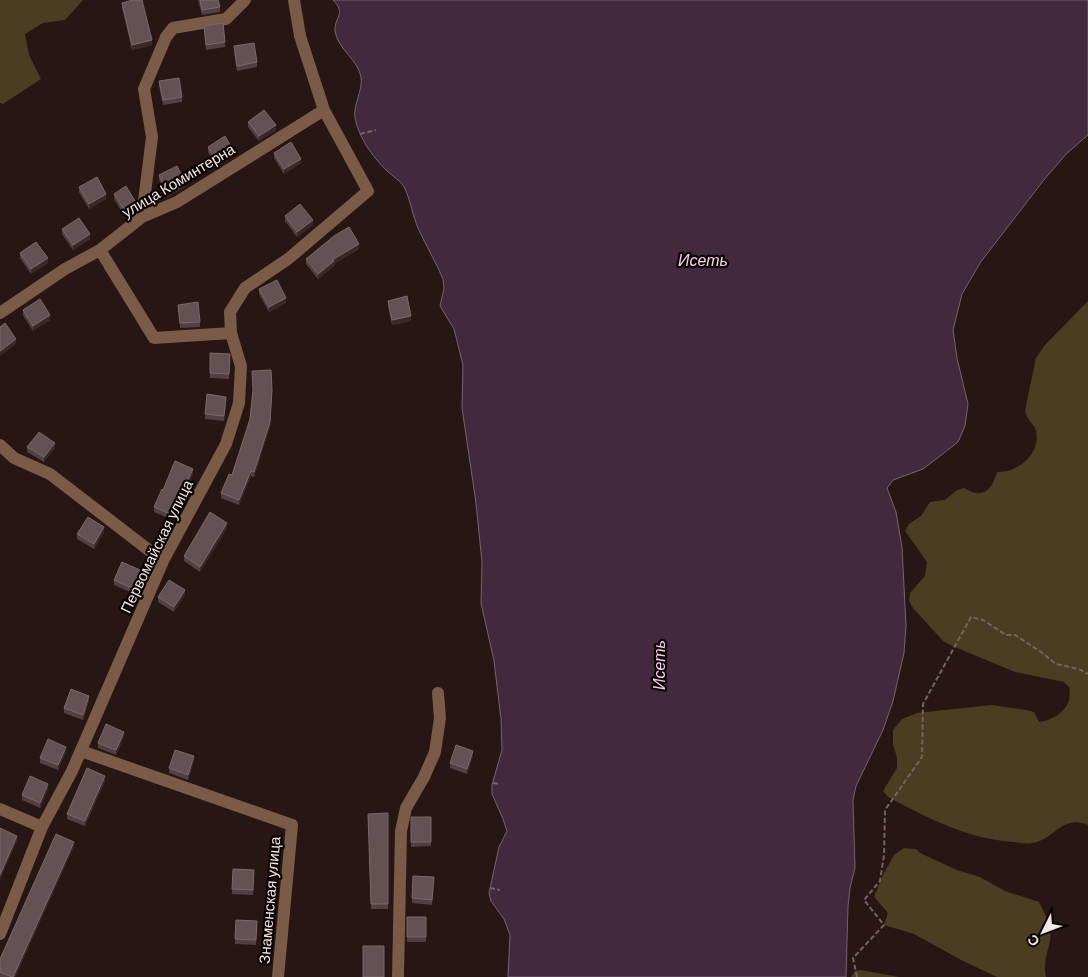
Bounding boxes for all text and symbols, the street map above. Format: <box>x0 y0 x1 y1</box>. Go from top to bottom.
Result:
street label: улица Коминтерна <box>118 139 238 221</box>
water label: Исеть <box>678 250 728 269</box>
street label: Первомайская улица <box>116 476 196 615</box>
water label: Исеть <box>649 640 668 690</box>
street label: Знаменская улица <box>254 835 284 964</box>
north arrow <box>1018 907 1068 957</box>
text: С <box>1023 932 1043 950</box>

